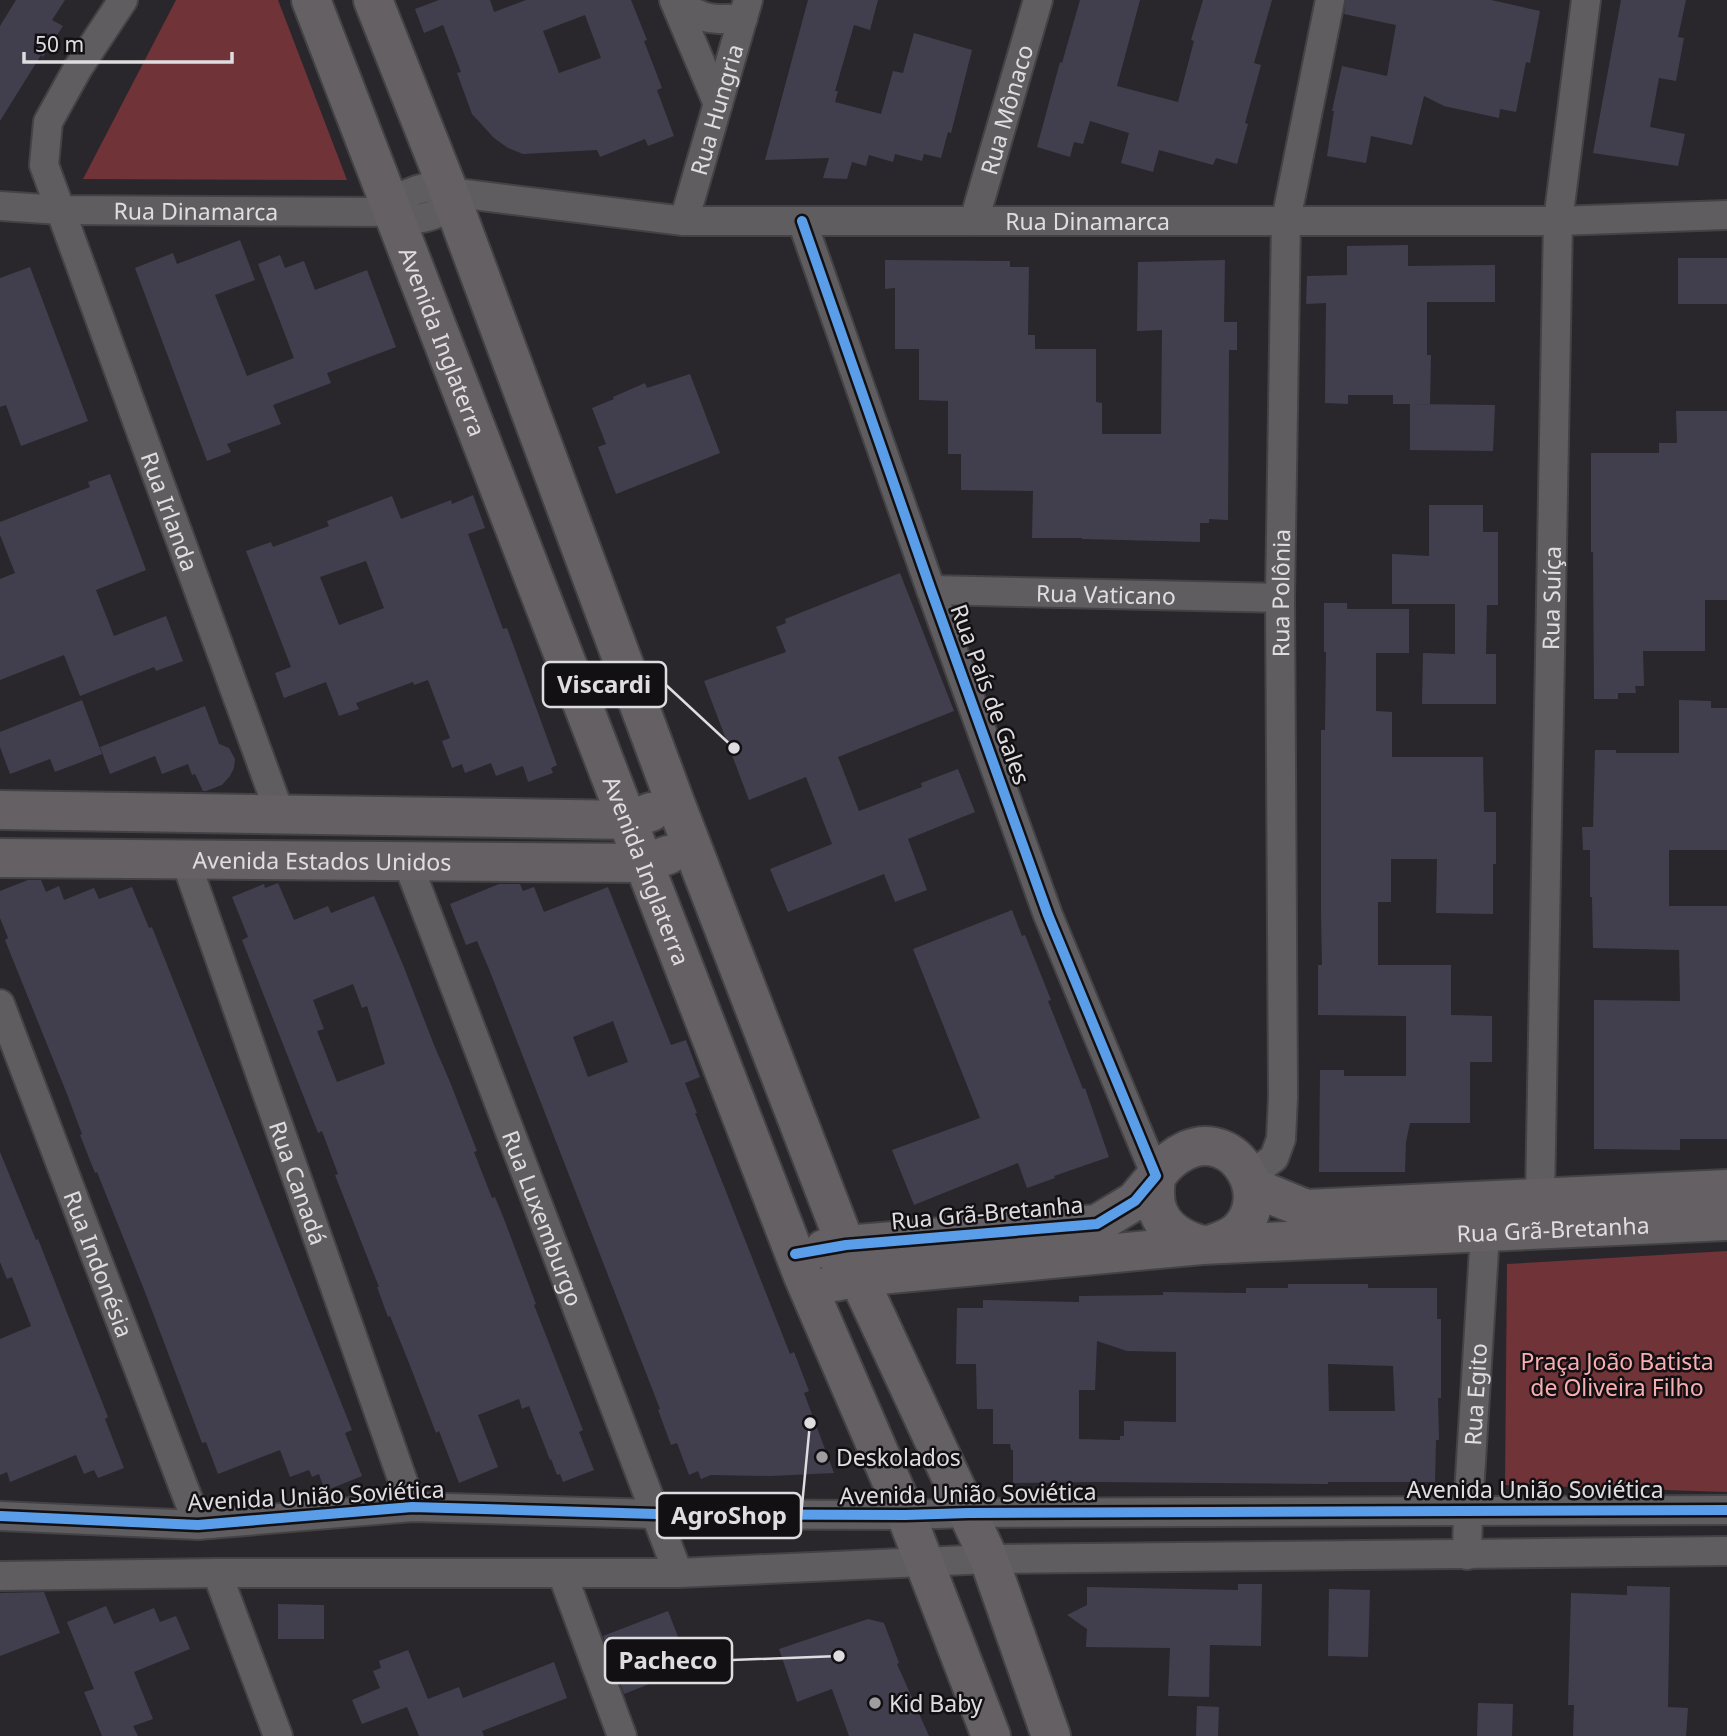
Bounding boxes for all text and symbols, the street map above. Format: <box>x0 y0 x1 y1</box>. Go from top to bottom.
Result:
scale bar <box>24 21 233 65</box>
text: 50 m <box>35 30 84 58</box>
street label: Rua Hungria <box>682 40 750 179</box>
street label: Rua Mônaco <box>972 41 1040 179</box>
street label: Rua Dinamarca <box>113 194 278 227</box>
street label: Rua Dinamarca <box>1005 205 1170 237</box>
street label: Avenida Inglaterra <box>392 242 494 441</box>
street label: Rua Irlanda <box>134 447 206 575</box>
street label: Rua Polônia <box>1264 529 1297 657</box>
street label: Rua Suíça <box>1534 546 1568 650</box>
street label: Rua Vaticano <box>1036 576 1176 612</box>
street label: Rua País de Gales <box>944 599 1038 789</box>
callout: Viscardi <box>543 662 666 707</box>
text: Viscardi <box>557 667 651 700</box>
street label: Avenida Inglaterra <box>596 771 698 970</box>
street label: Avenida Estados Unidos <box>192 843 452 877</box>
street label: Rua Canadá <box>262 1117 335 1249</box>
street label: Rua Luxemburgo <box>495 1126 591 1310</box>
street label: Rua Indonésia <box>56 1186 141 1342</box>
street label: Rua Grã-Bretanha <box>889 1188 1085 1236</box>
street label: Rua Grã-Bretanha <box>1456 1209 1650 1249</box>
street label: Rua Egito <box>1456 1342 1494 1446</box>
park label: Praça João Batista de Oliveira Filho <box>1520 1345 1714 1403</box>
place label: Deskolados <box>836 1441 961 1473</box>
marker: Deskolados <box>814 1449 830 1465</box>
street label: Avenida União Soviética <box>187 1472 445 1518</box>
street label: Avenida União Soviética <box>1406 1473 1664 1505</box>
street label: Avenida União Soviética <box>839 1475 1097 1511</box>
callout: AgroShop <box>657 1493 801 1538</box>
text: AgroShop <box>671 1498 787 1531</box>
callout: Pacheco <box>605 1638 732 1683</box>
text: Pacheco <box>619 1643 717 1676</box>
place label: Kid Baby <box>889 1687 983 1719</box>
marker: Kid Baby <box>867 1695 883 1711</box>

